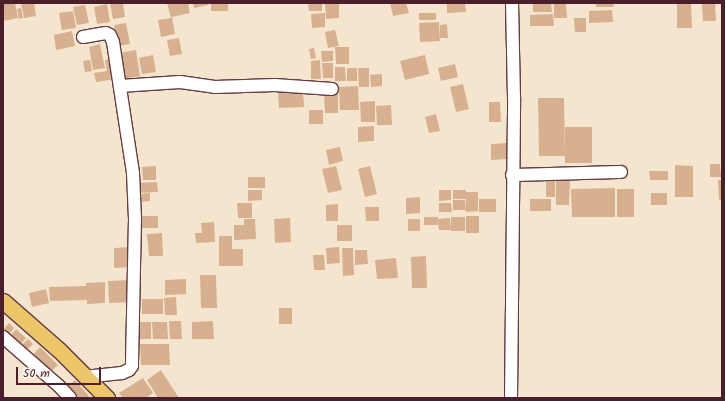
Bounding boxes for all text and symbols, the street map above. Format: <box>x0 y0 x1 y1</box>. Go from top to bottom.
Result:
scale bar <box>18 359 103 385</box>
text: 50 m <box>23 364 50 383</box>

